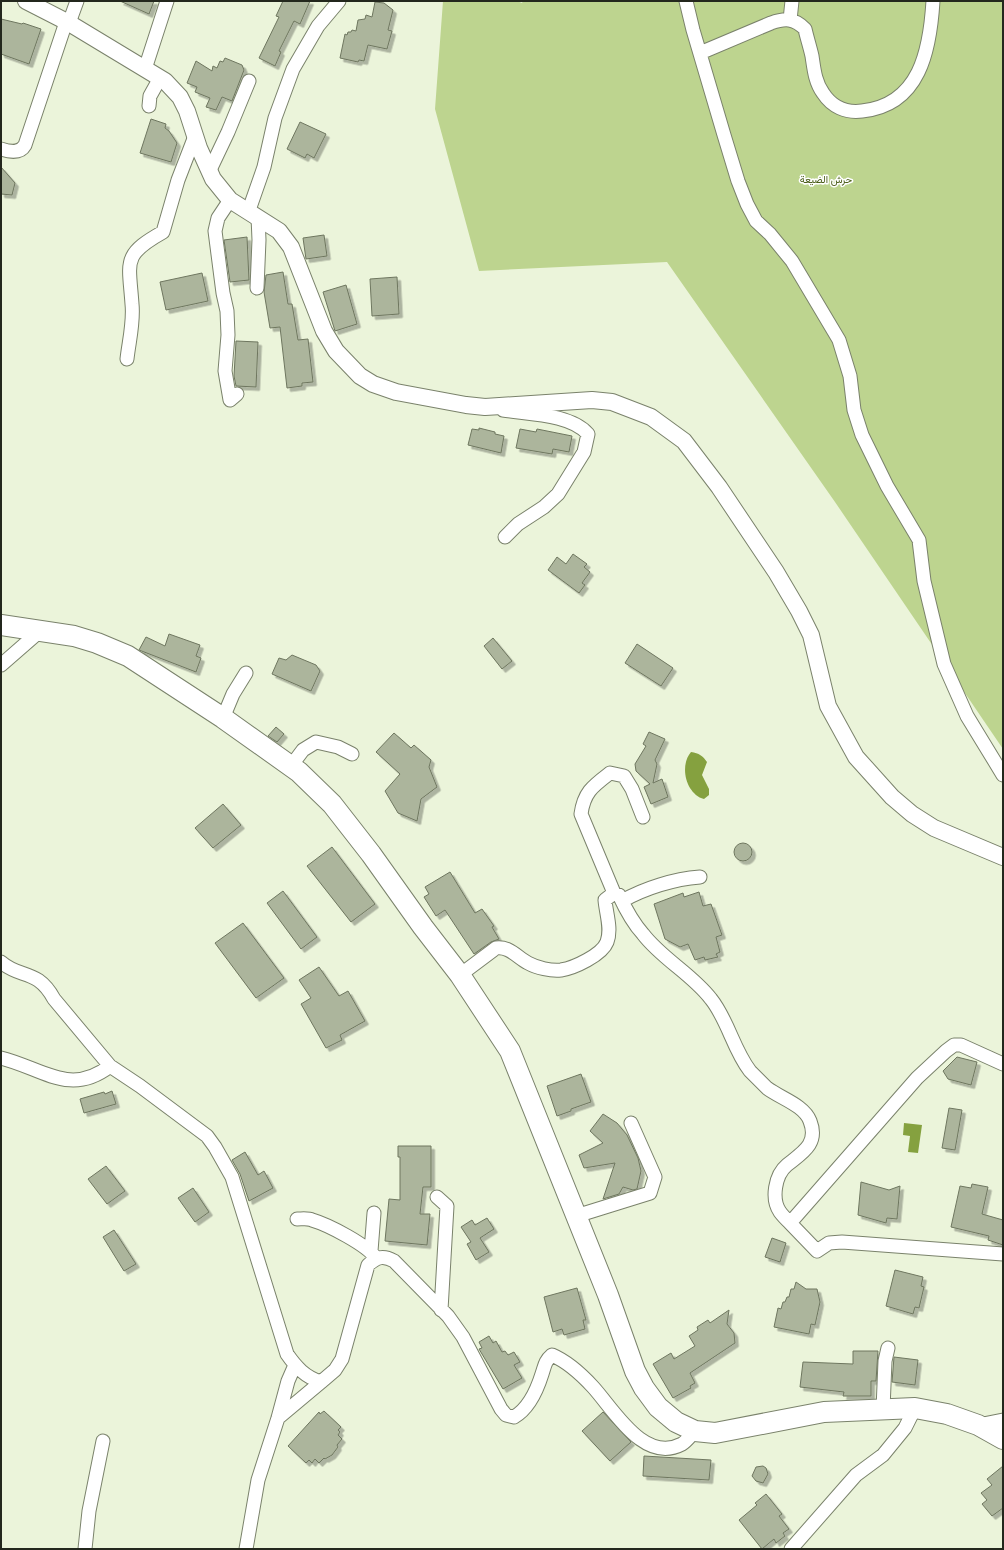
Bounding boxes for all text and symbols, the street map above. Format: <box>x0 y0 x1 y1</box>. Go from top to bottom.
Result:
park label: حرش الضيعة <box>800 173 853 187</box>

